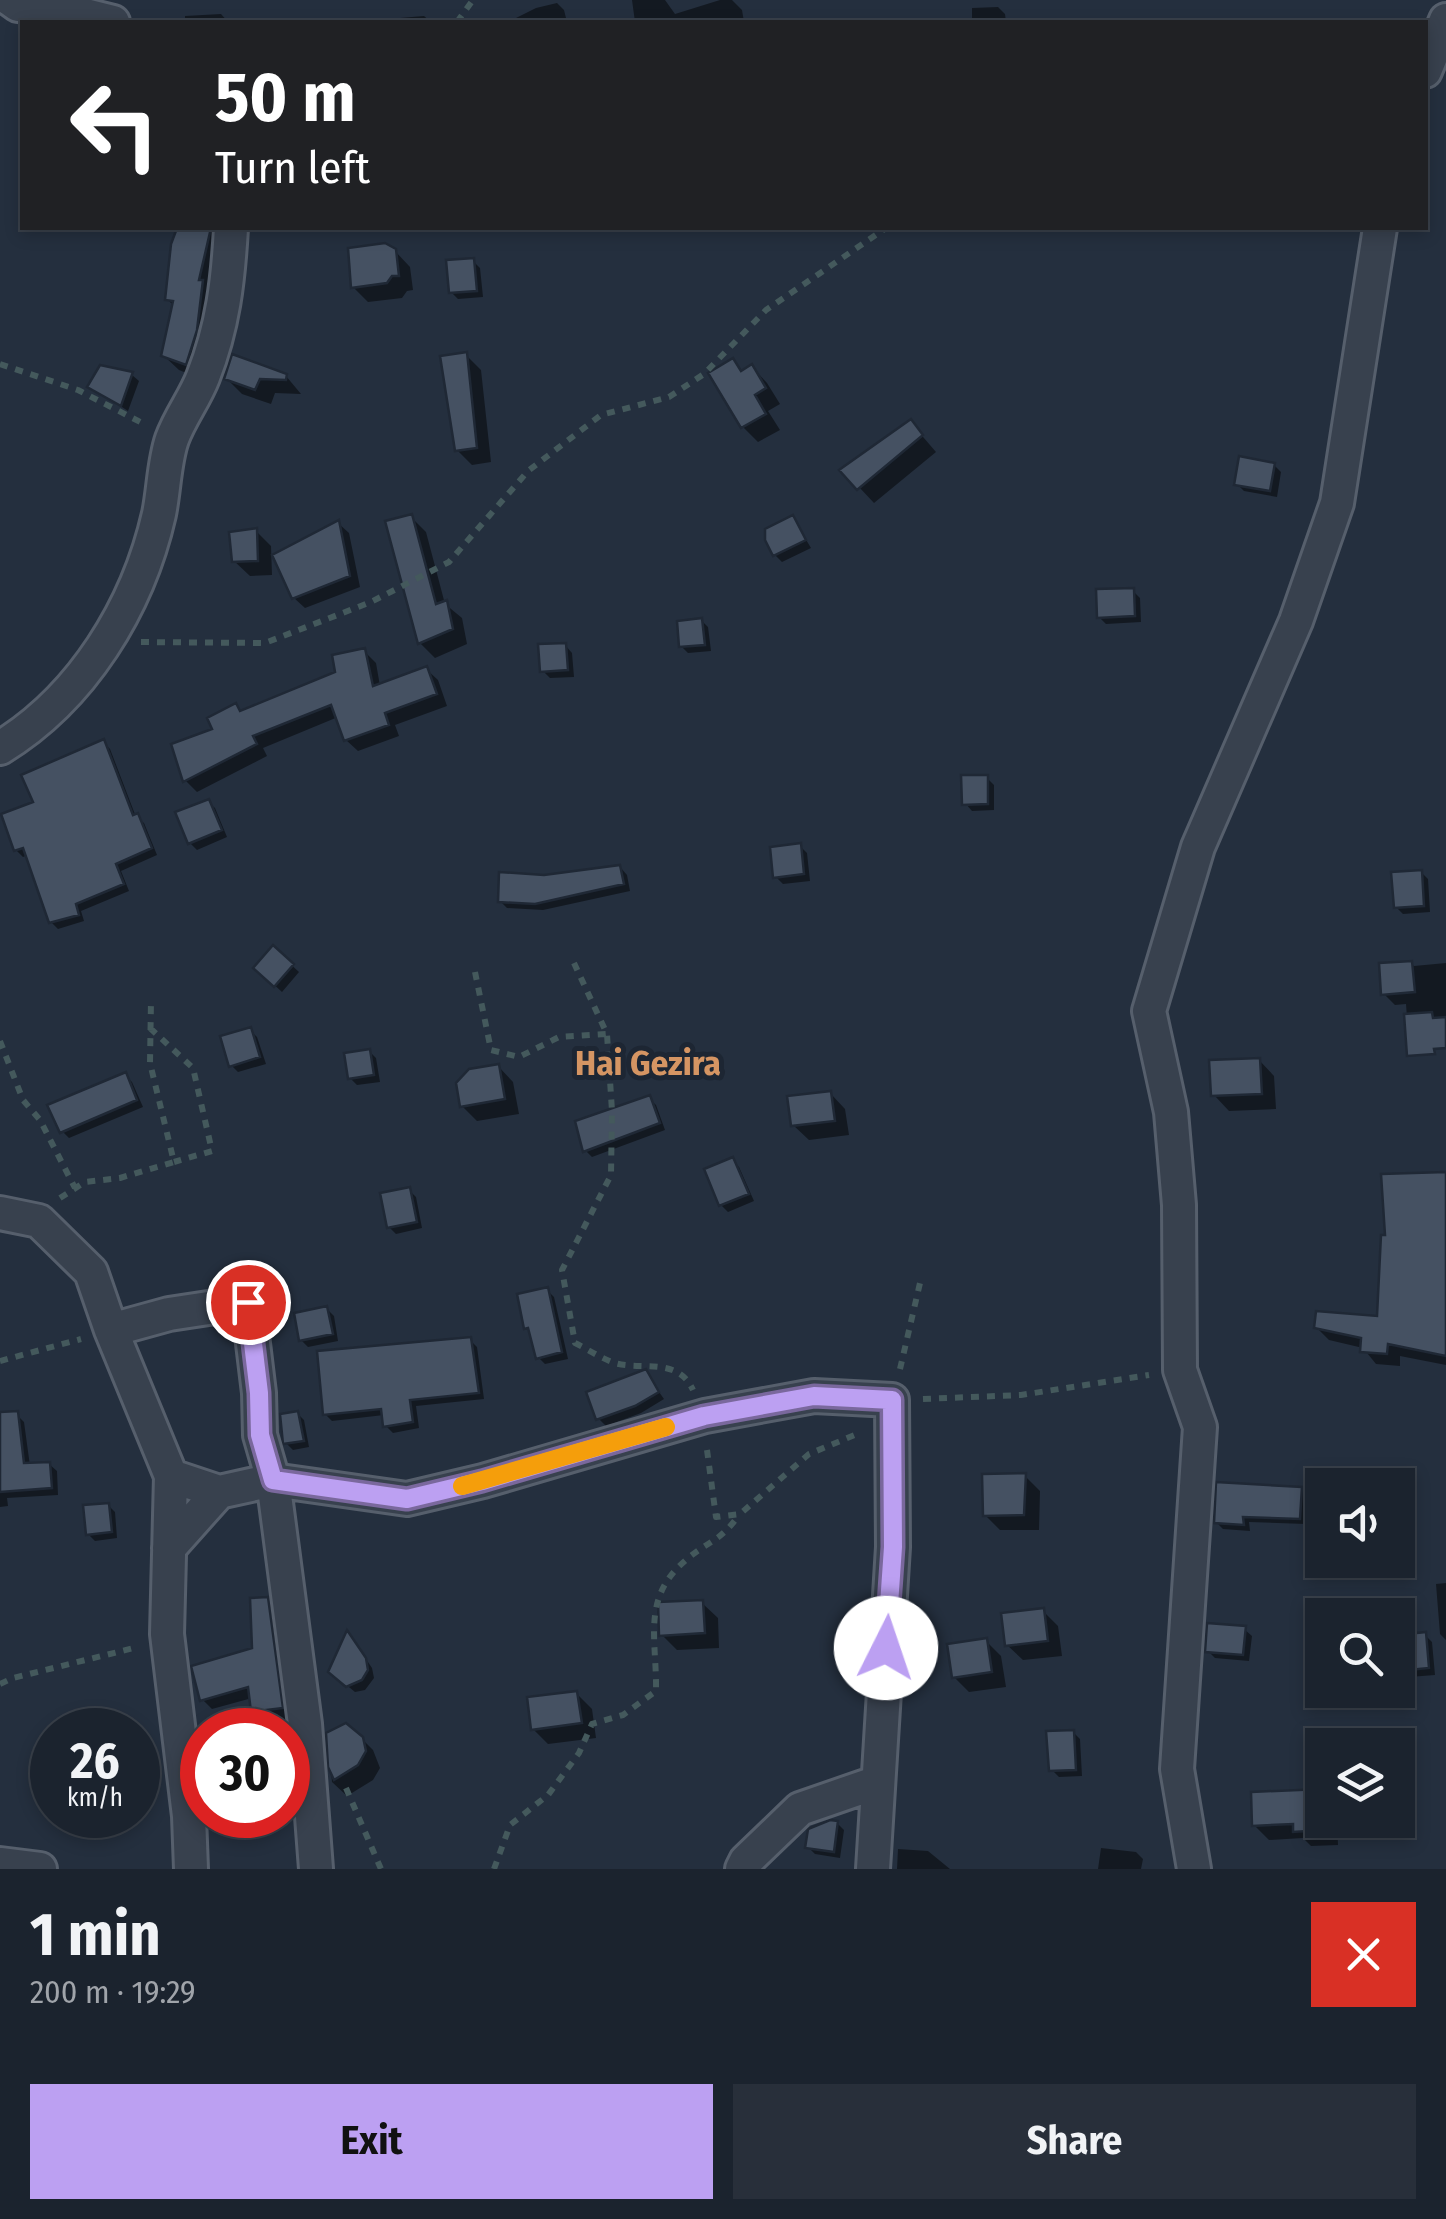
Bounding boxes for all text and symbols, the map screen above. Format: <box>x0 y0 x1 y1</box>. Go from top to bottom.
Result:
text: 50 m <box>215 56 356 140</box>
icon: left <box>50 60 180 190</box>
text: Turn left <box>215 141 370 195</box>
district label: Hai Gezira <box>575 1042 721 1084</box>
pin <box>206 1260 291 1345</box>
icon: arrive <box>221 1275 276 1330</box>
map controls <box>1305 1468 1415 1838</box>
button: sound <box>1305 1468 1415 1578</box>
position arrow <box>834 1596 938 1700</box>
button: search <box>1305 1598 1415 1708</box>
speed limit sign: 30 <box>180 1708 310 1838</box>
button: layers <box>1305 1728 1415 1838</box>
text: 26 <box>70 1731 120 1791</box>
text: km/h <box>67 1783 123 1813</box>
text: 1 min <box>30 1899 161 1971</box>
button: close <box>1311 1902 1416 2007</box>
text: 200 m · 19:29 <box>30 1973 196 2011</box>
button: Exit <box>30 2084 713 2199</box>
button: Share <box>733 2084 1416 2199</box>

